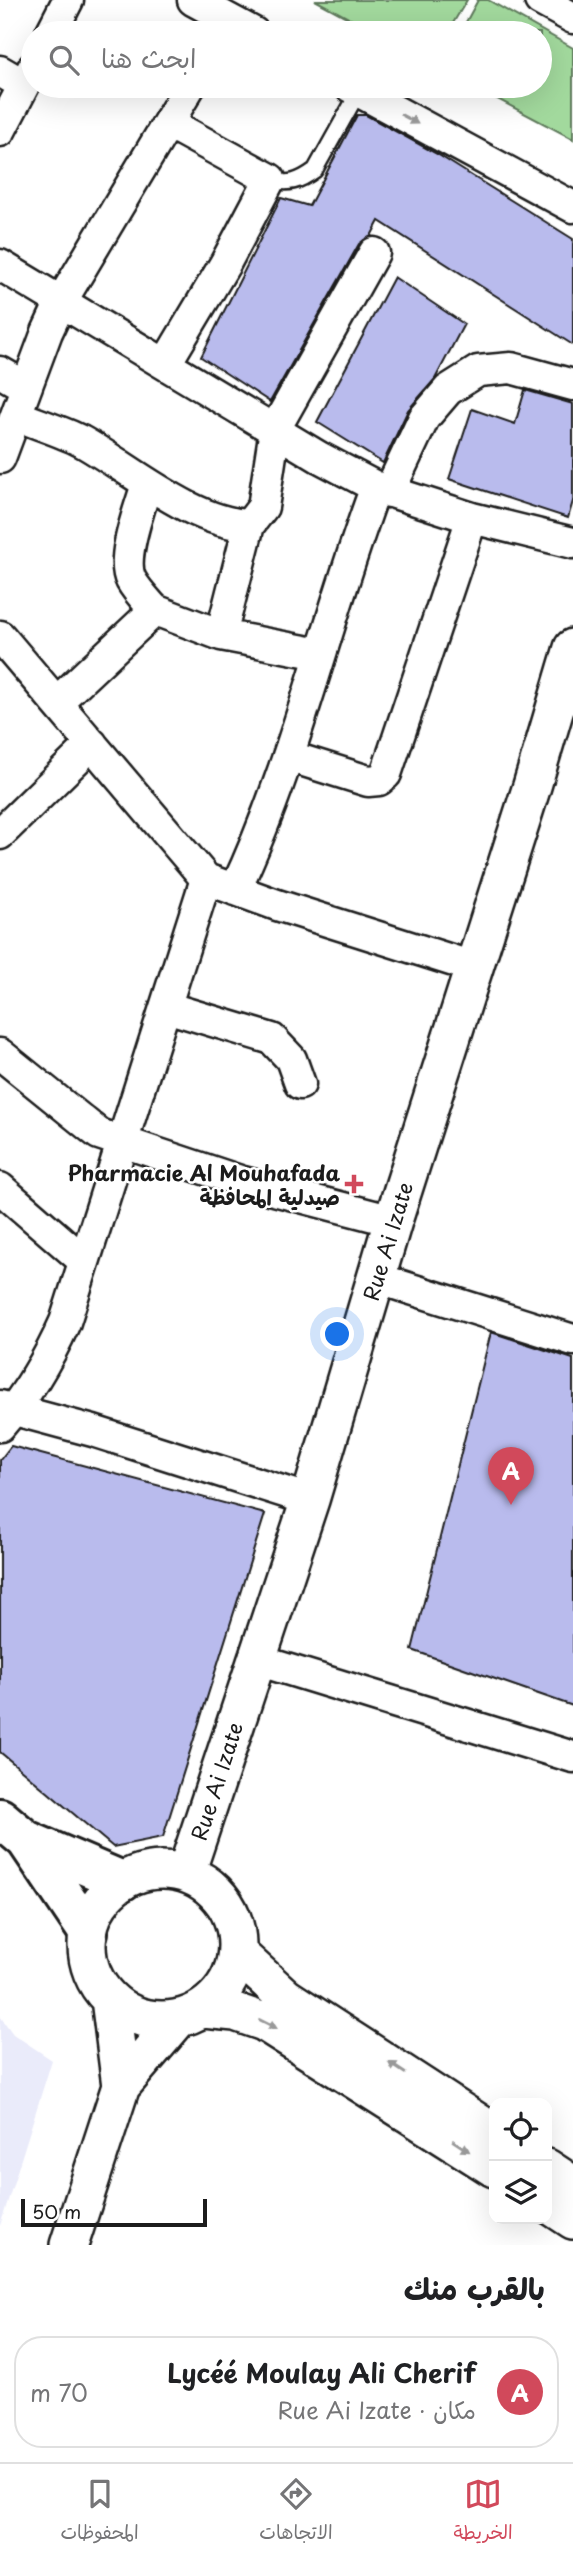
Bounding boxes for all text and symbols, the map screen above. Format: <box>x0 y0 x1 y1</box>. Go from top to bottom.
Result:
search box <box>21 21 552 98</box>
text: ابحث هنا <box>101 38 196 77</box>
icon: search <box>45 41 83 79</box>
one-way arrow <box>400 113 419 125</box>
place label: Pharmacie Al Mouhafada صيدلية المحافظة <box>68 1156 340 1212</box>
marker: Pharmacie Al Mouhafada صيدلية المحافظة <box>346 1176 362 1192</box>
street label: Rue Ai Izate <box>354 1178 420 1304</box>
your location <box>320 1317 354 1351</box>
pin: A <box>488 1447 534 1505</box>
street label: Rue Ai Izate <box>182 1718 250 1844</box>
one-way arrow <box>259 2018 279 2030</box>
one-way arrow <box>387 2062 406 2075</box>
map controls <box>489 2098 552 2224</box>
button: locate <box>489 2098 552 2161</box>
one-way arrow <box>451 2139 471 2152</box>
button: layers <box>489 2161 552 2224</box>
scale bar <box>21 2196 206 2228</box>
text: 50 m <box>32 2197 81 2225</box>
text: بالقرب منك <box>404 2265 545 2310</box>
text: Lycéé Moulay Ali Cherif <box>167 2353 476 2392</box>
text: 70 m <box>30 2375 88 2410</box>
text: A <box>511 2375 529 2410</box>
text: مكان · Rue Ai Izate <box>277 2392 476 2427</box>
tab: المحفوظات <box>60 2475 139 2549</box>
tab: الاتجاهات <box>259 2475 333 2549</box>
tab: الخريطة <box>453 2475 513 2549</box>

